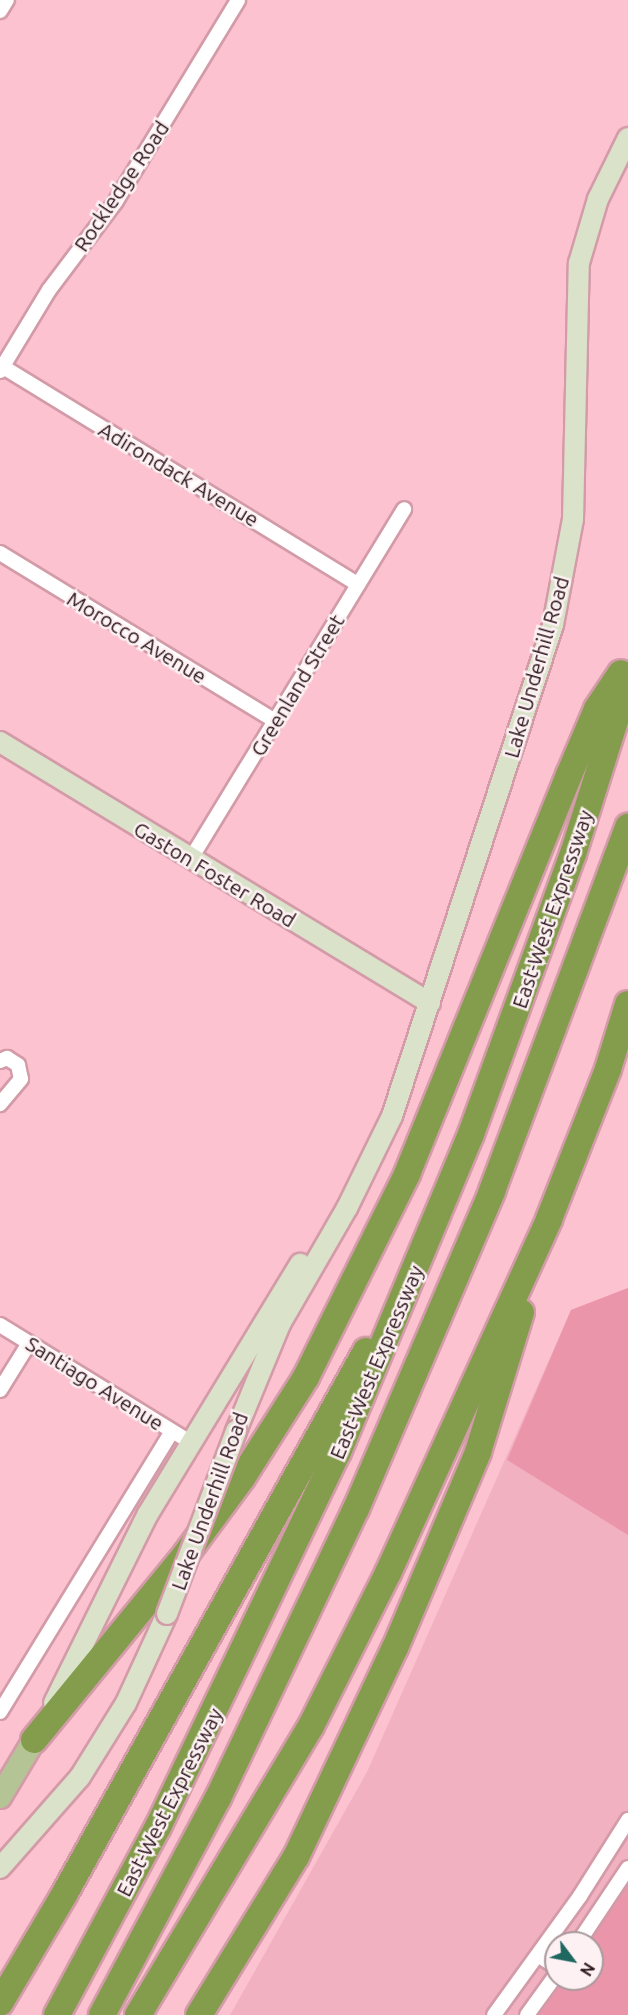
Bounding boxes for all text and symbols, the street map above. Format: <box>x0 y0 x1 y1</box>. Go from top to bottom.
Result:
street label: Rockledge Road <box>68 116 174 256</box>
street label: Adirondack Avenue <box>94 416 264 532</box>
street label: Lake Underhill Road <box>498 573 574 761</box>
street label: Morocco Avenue <box>63 586 211 688</box>
street label: Greenland Street <box>245 609 349 761</box>
street label: East-West Expressway <box>506 807 598 1011</box>
street label: Gaston Foster Road <box>129 816 301 932</box>
street label: East-West Expressway <box>324 1261 428 1463</box>
street label: Santiago Avenue <box>21 1330 169 1436</box>
street label: Lake Underhill Road <box>165 1409 253 1593</box>
street label: East-West Expressway <box>111 1704 227 1900</box>
north arrow <box>544 1931 604 1991</box>
text: N <box>577 1960 598 1979</box>

